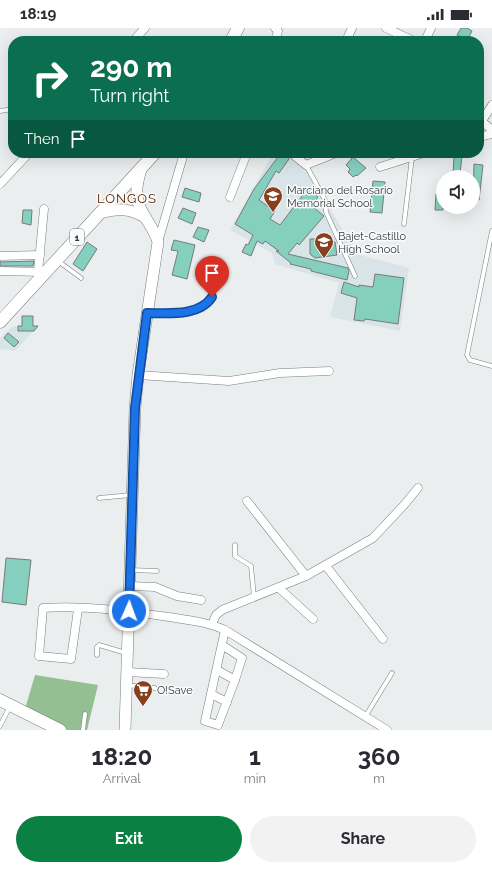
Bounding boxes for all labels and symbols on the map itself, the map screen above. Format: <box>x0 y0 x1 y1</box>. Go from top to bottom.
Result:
place label: Marciano del Rosario Memorial School <box>287 184 393 210</box>
school or university icon: Marciano del Rosario Memorial School <box>262 185 284 213</box>
district label: LONGOS <box>97 191 157 206</box>
road number: 1 <box>70 229 84 245</box>
place label: Bajet-Castillo High School <box>338 230 406 256</box>
school or university icon: Bajet-Castillo High School <box>313 231 335 259</box>
pin <box>195 256 229 297</box>
position arrow <box>108 590 150 632</box>
supermarket icon: O!Save <box>132 679 154 707</box>
place label: O!Save <box>157 684 193 697</box>

